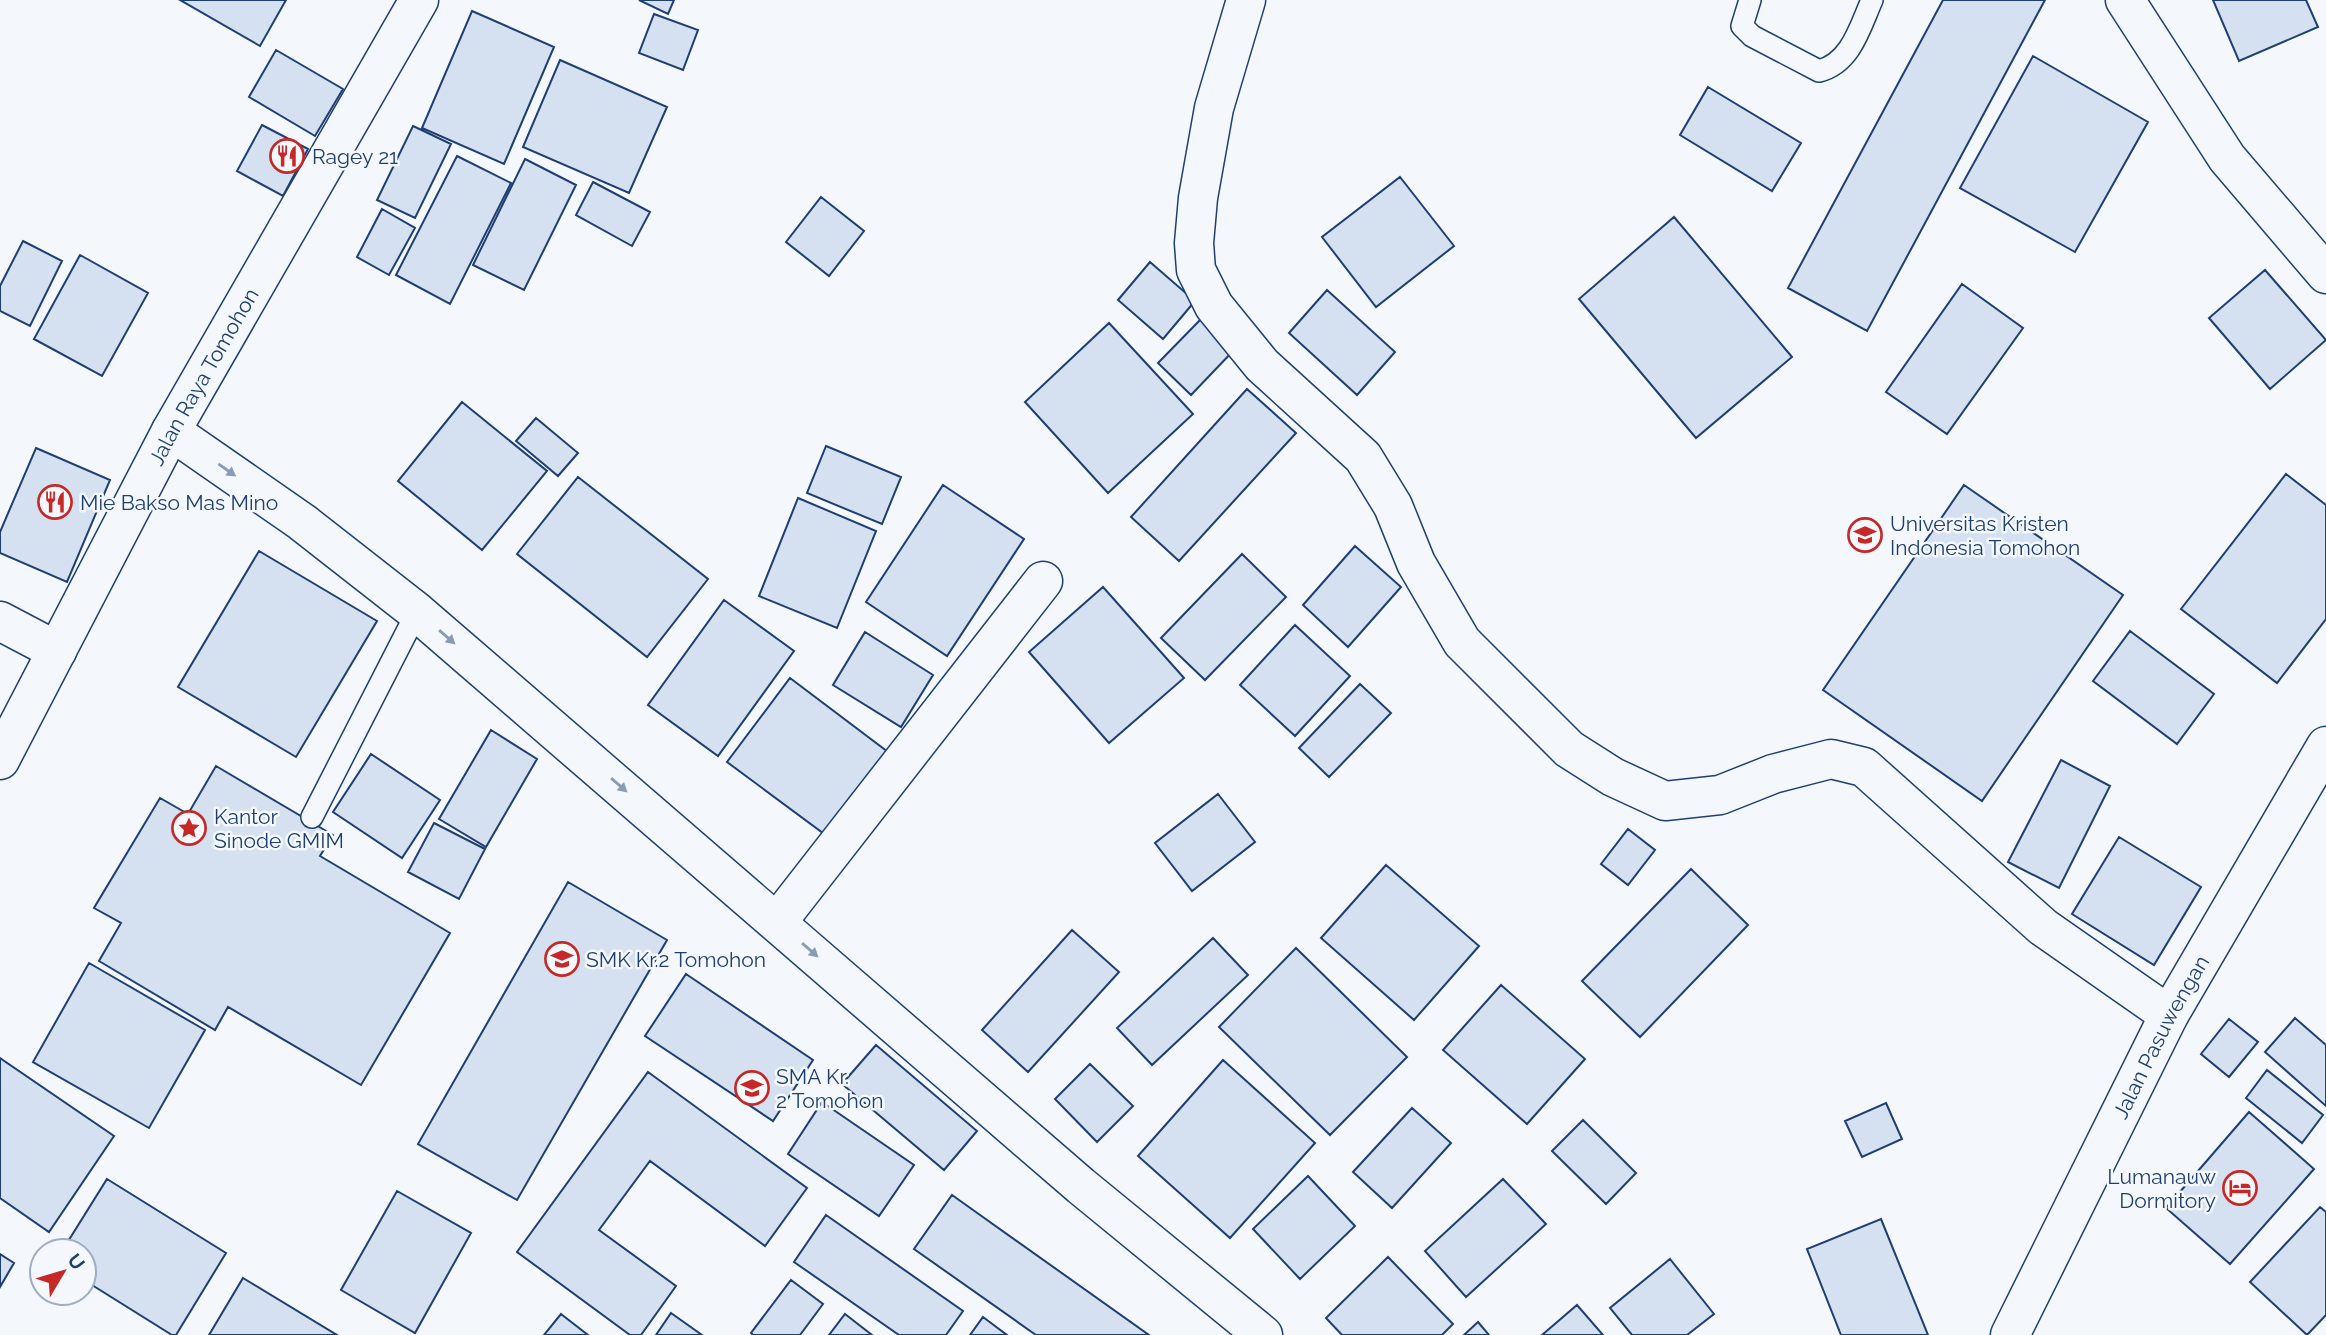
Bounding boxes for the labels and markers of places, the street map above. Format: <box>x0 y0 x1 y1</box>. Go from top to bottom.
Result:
restaurant icon: Ragey 21 <box>268 137 306 175</box>
place label: Ragey 21 <box>312 144 398 169</box>
restaurant icon: Mie Bakso Mas Mino <box>36 483 74 521</box>
place label: Mie Bakso Mas Mino <box>80 490 278 515</box>
place label: Universitas Kristen Indonesia Tomohon <box>1890 511 2080 560</box>
school or university icon: Universitas Kristen Indonesia Tomohon <box>1846 516 1884 554</box>
place label: Kantor Sinode GMIM <box>214 804 344 853</box>
place icon: Kantor Sinode GMIM <box>170 809 208 847</box>
school or university icon: SMK Kr.2 Tomohon <box>543 940 581 978</box>
place label: SMK Kr.2 Tomohon <box>586 947 766 972</box>
place label: SMA Kr. 2 Tomohon <box>776 1064 883 1113</box>
school or university icon: SMA Kr. 2 Tomohon <box>733 1069 771 1107</box>
place label: Lumanauw Dormitory <box>2107 1164 2216 1213</box>
hotel icon: Lumanauw Dormitory <box>2221 1169 2259 1207</box>

